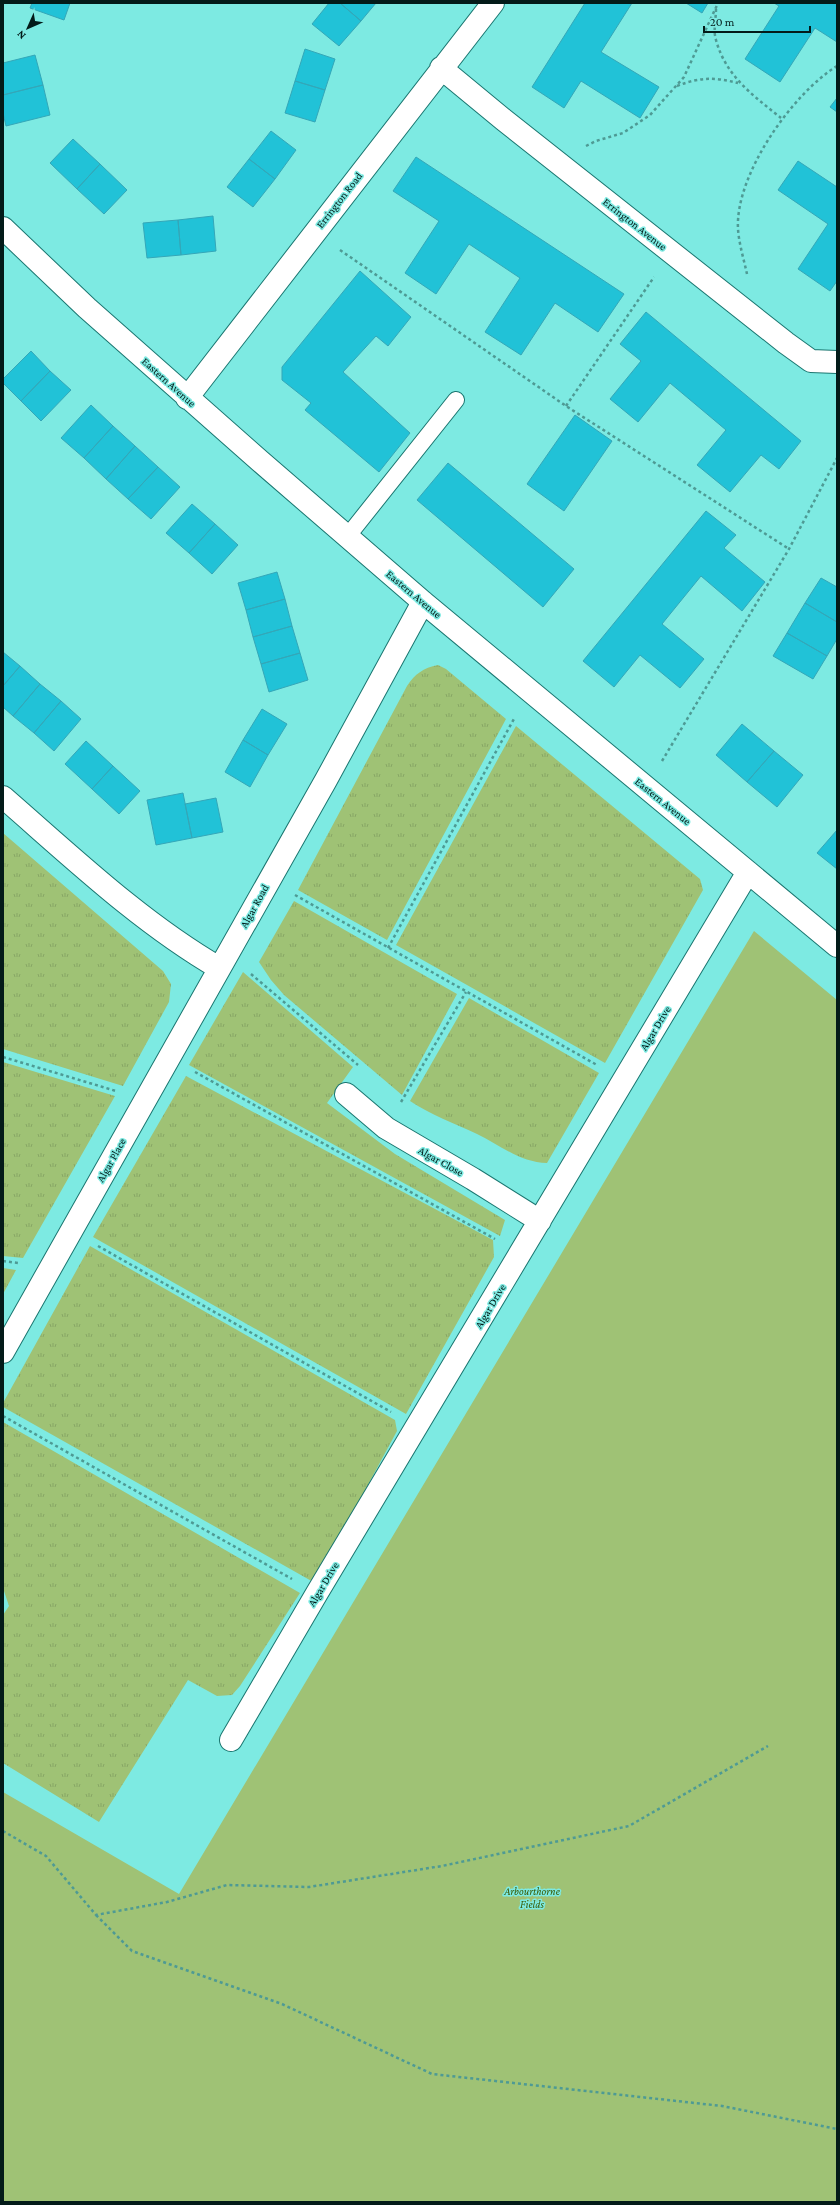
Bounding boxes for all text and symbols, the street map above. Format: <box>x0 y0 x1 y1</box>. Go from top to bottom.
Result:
north arrow <box>8 8 48 48</box>
scale bar <box>704 8 810 34</box>
text: 20 m <box>710 15 735 29</box>
text: N <box>14 28 28 42</box>
street label: Errington Road <box>314 170 365 231</box>
street label: Errington Avenue <box>600 195 669 253</box>
street label: Eastern Avenue <box>140 355 198 409</box>
street label: Eastern Avenue <box>384 568 444 621</box>
street label: Eastern Avenue <box>633 775 693 827</box>
street label: Algar Road <box>237 882 272 930</box>
street label: Algar Drive <box>637 1004 674 1053</box>
street label: Algar Place <box>94 1136 129 1185</box>
street label: Algar Close <box>416 1144 466 1179</box>
street label: Algar Drive <box>472 1282 509 1331</box>
street label: Algar Drive <box>305 1560 342 1609</box>
park label: Arbourthorne Fields <box>503 1885 561 1910</box>

